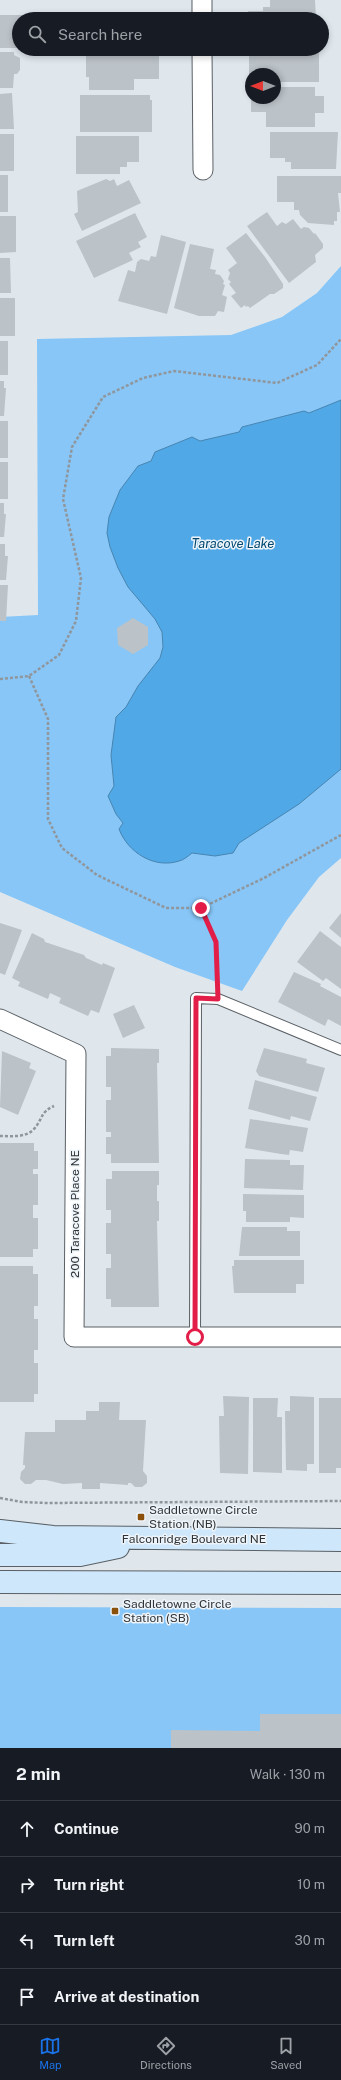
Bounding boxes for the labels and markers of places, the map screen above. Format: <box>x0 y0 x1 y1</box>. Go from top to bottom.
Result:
place label: Saddletowne Circle Station (NB) <box>149 1503 258 1531</box>
marker: Saddletowne Circle Station (NB) <box>136 1512 146 1522</box>
place label: Saddletowne Circle Station (SB) <box>123 1597 232 1625</box>
marker: Saddletowne Circle Station (SB) <box>110 1606 120 1616</box>

